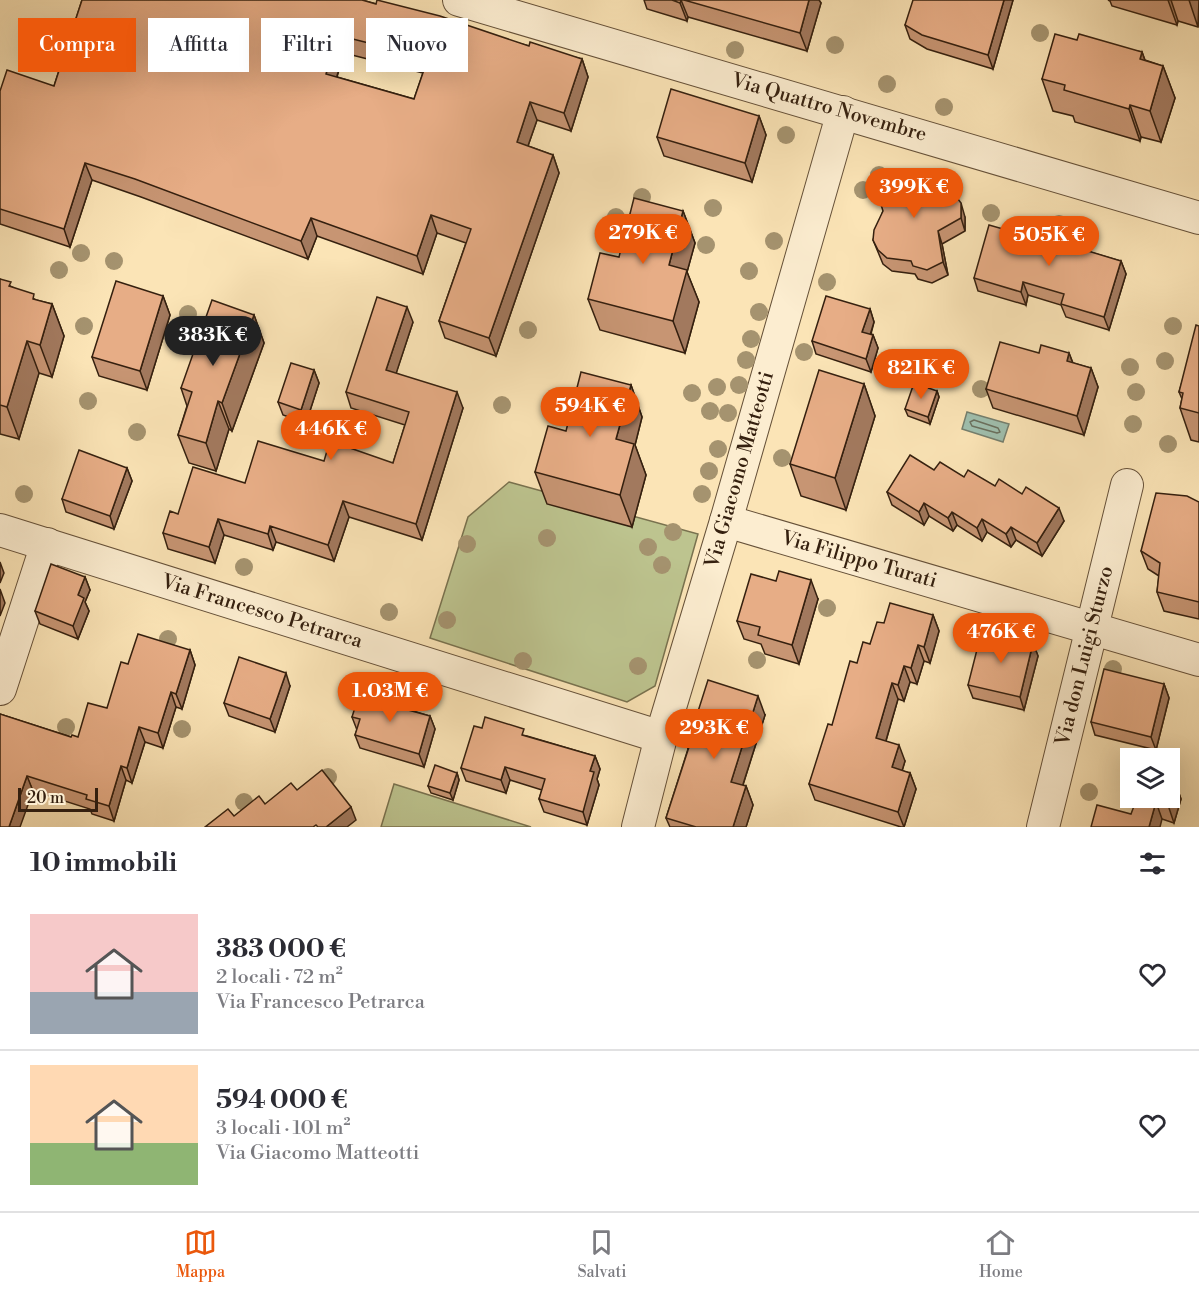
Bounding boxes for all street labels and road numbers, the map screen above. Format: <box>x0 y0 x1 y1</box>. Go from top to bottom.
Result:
street label: Via Quattro Novembre <box>728 68 929 148</box>
street label: Via Giacomo Matteotti <box>700 368 780 572</box>
street label: Via Filippo Turati <box>777 526 940 594</box>
street label: Via don Luigi Sturzo <box>1050 564 1119 749</box>
street label: Via Francesco Petrarca <box>158 569 366 655</box>

